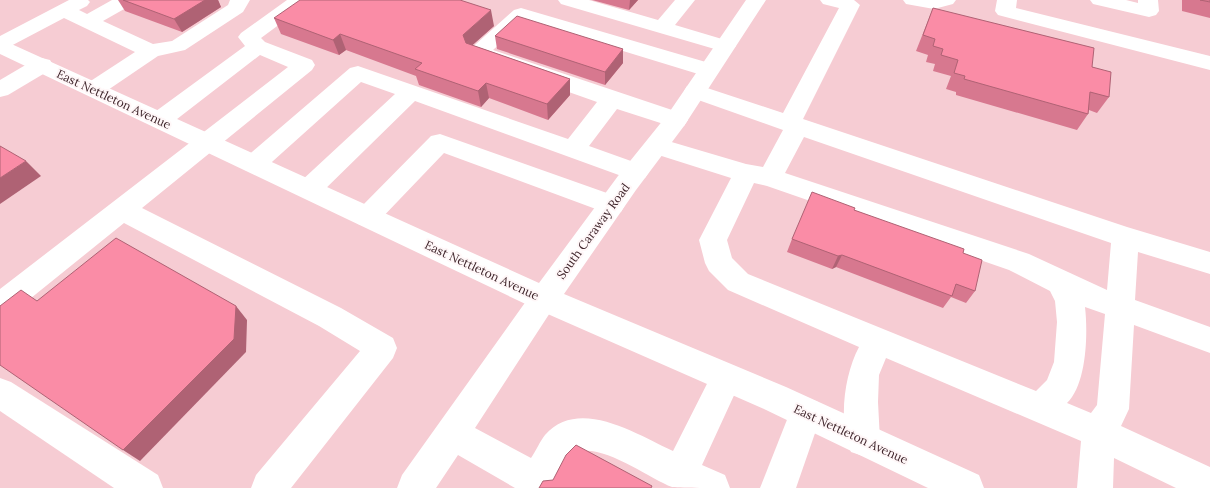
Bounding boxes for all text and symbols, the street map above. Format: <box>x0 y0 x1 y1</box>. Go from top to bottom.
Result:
street label: East Nettleton Avenue <box>54 66 174 132</box>
street label: South Caraway Road <box>553 180 633 282</box>
street label: East Nettleton Avenue <box>422 237 542 303</box>
street label: East Nettleton Avenue <box>791 401 911 467</box>

